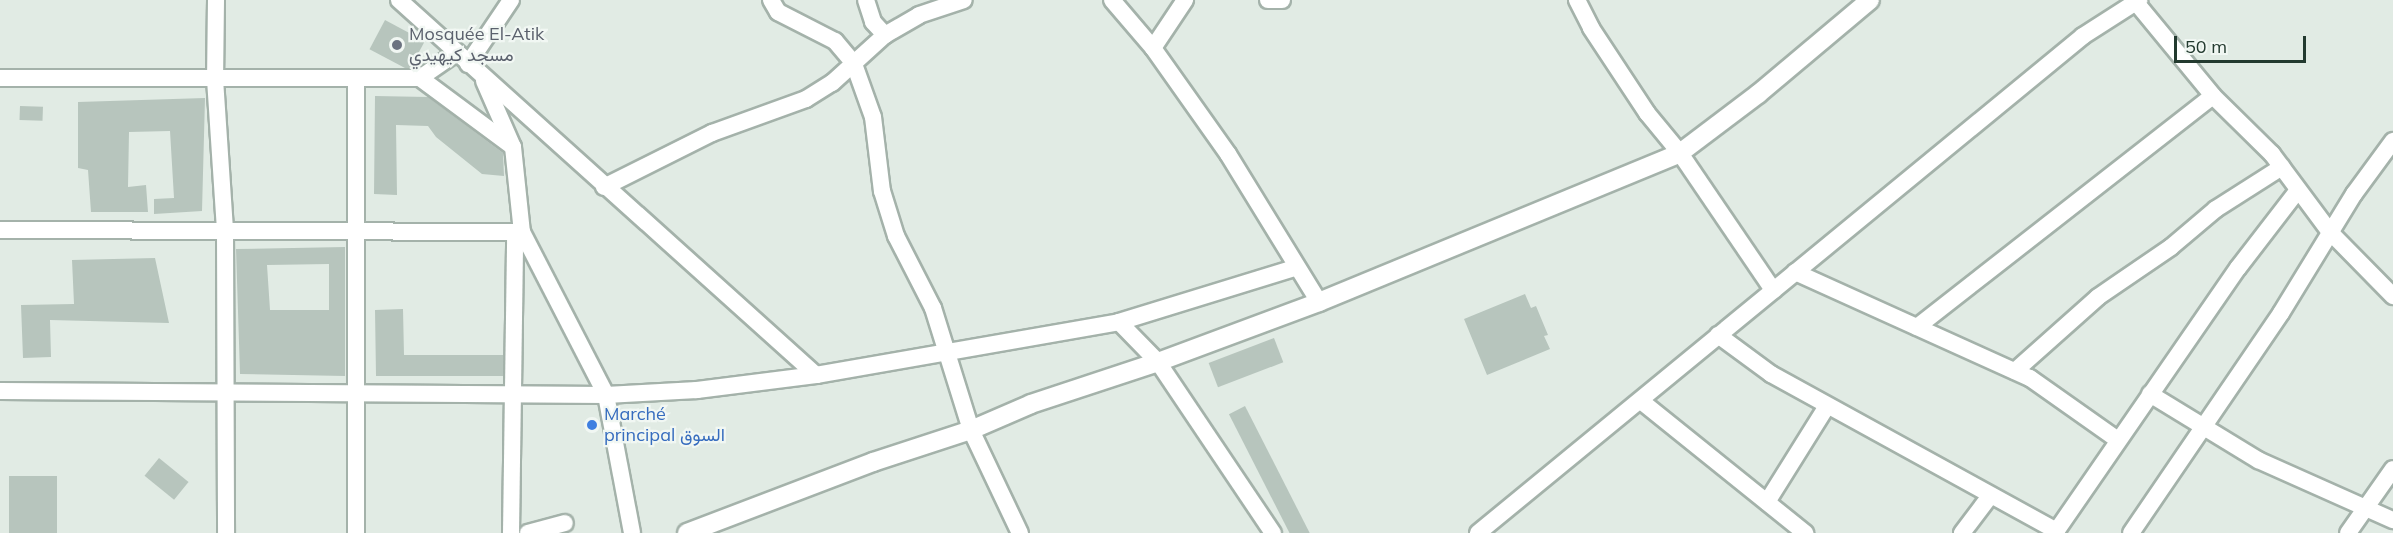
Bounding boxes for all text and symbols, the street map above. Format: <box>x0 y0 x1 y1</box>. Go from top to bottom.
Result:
place label: Mosquée El-Atik مسجد كيهيدي <box>409 24 544 66</box>
scale bar <box>2177 24 2309 62</box>
text: 50 m <box>2185 35 2227 58</box>
marker: Mosquée El-Atik مسجد كيهيدي <box>390 38 404 52</box>
place label: Marché principal السوق <box>604 404 725 446</box>
marker: Marché principal السوق <box>585 418 599 432</box>

